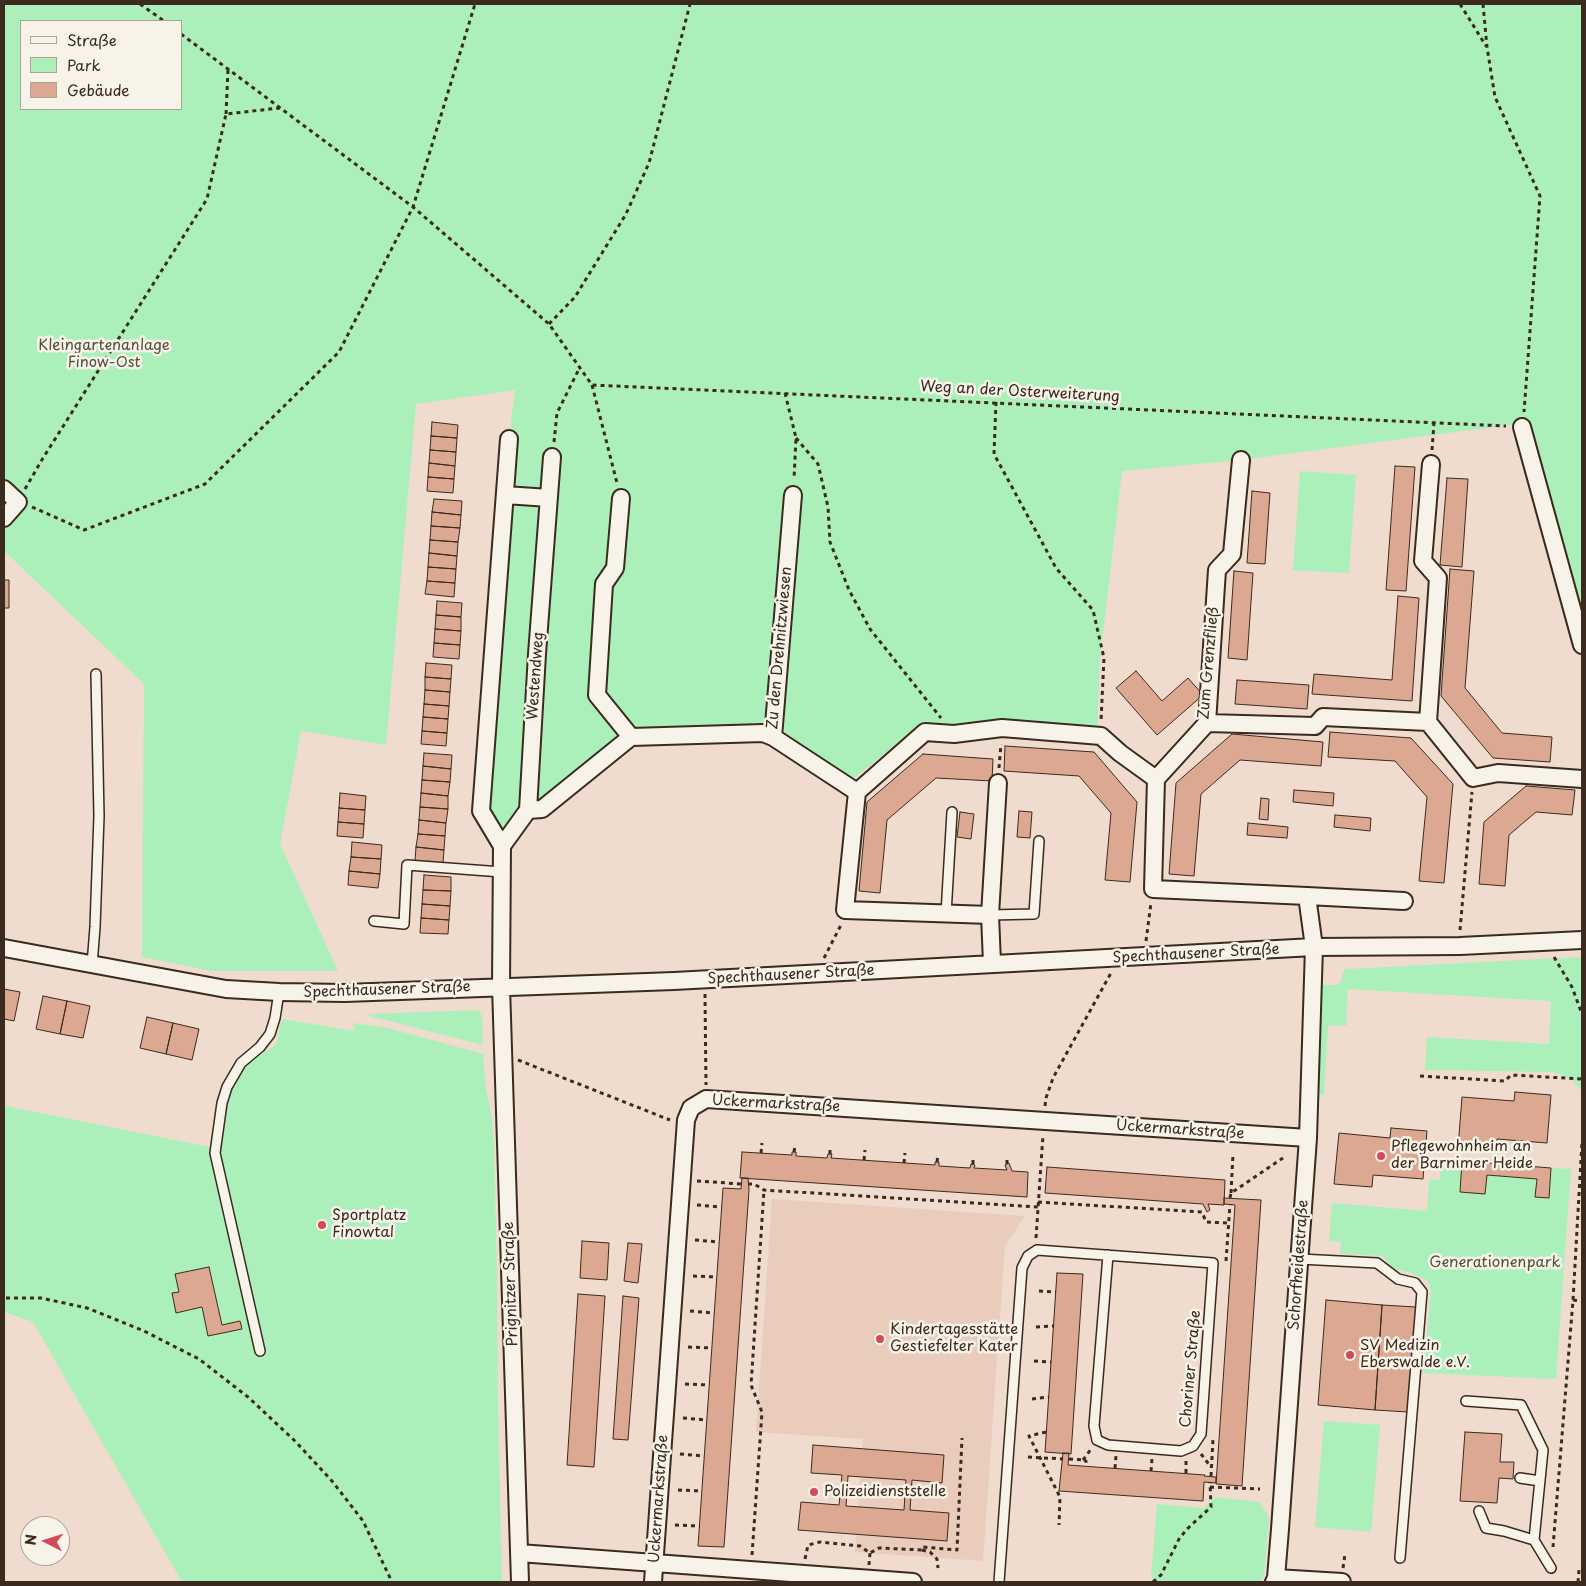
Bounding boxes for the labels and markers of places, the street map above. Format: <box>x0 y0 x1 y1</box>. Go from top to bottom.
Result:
place label: Pflegewohnheim an der Barnimer Heide <box>1391 1138 1533 1173</box>
marker: Pflegewohnheim an der Barnimer Heide <box>1375 1150 1387 1162</box>
place label: Sportplatz Finowtal <box>332 1207 406 1242</box>
marker: Sportplatz Finowtal <box>316 1219 328 1231</box>
place label: Kindertagesstätte Gestiefelter Kater <box>890 1321 1018 1356</box>
marker: Kindertagesstätte Gestiefelter Kater <box>874 1333 886 1345</box>
place label: SV Medizin Eberswalde e.V. <box>1360 1337 1470 1372</box>
marker: SV Medizin Eberswalde e.V. <box>1344 1349 1356 1361</box>
place label: Polizeidienststelle <box>824 1483 946 1501</box>
marker: Polizeidienststelle <box>808 1486 820 1498</box>

